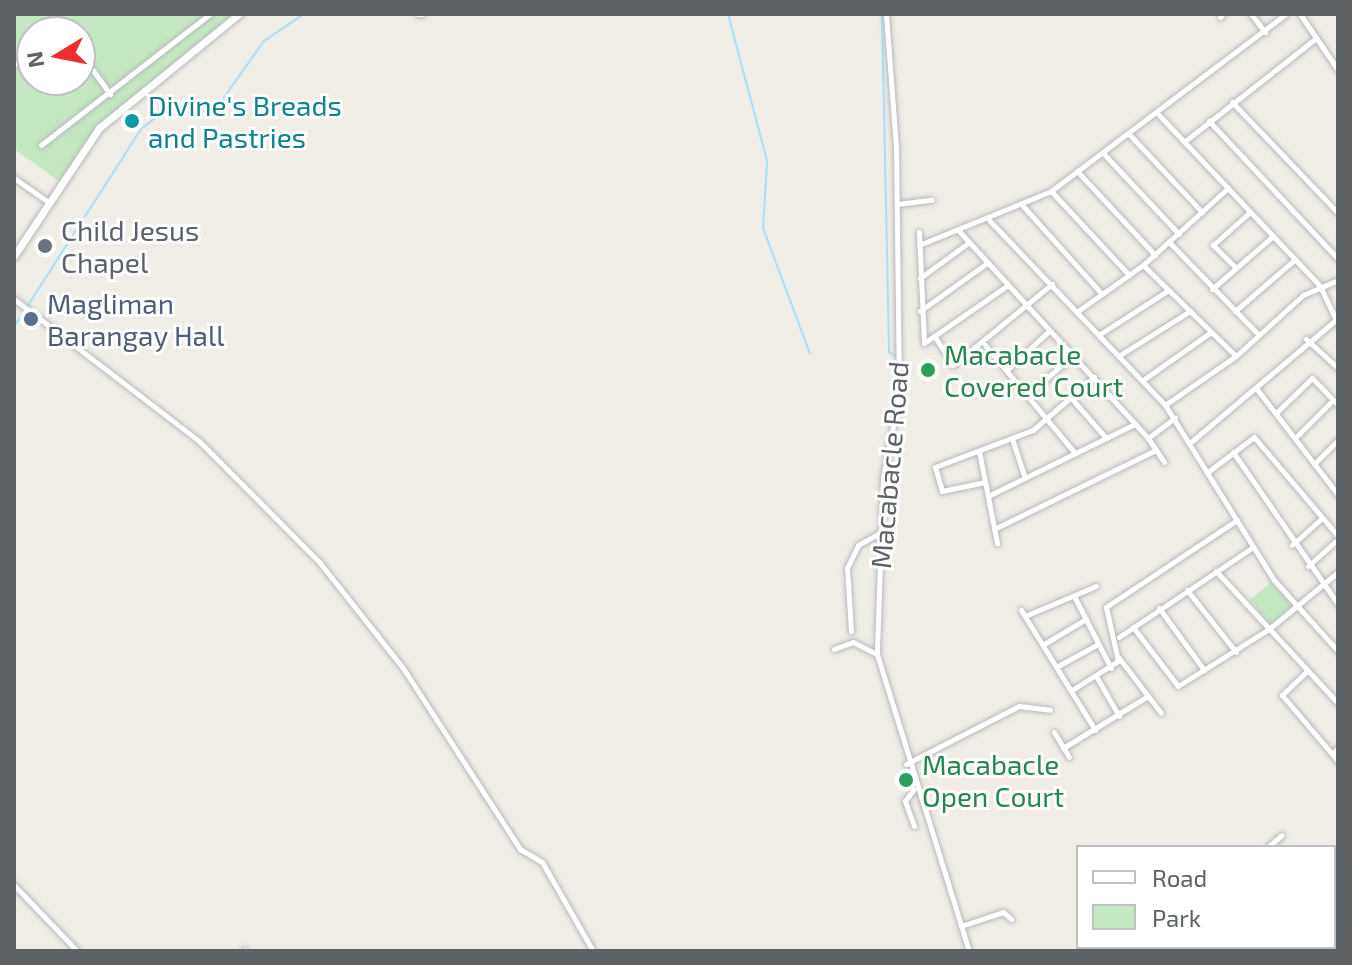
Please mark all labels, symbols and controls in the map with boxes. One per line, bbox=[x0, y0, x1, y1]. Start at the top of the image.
north arrow bbox=[16, 16, 96, 96]
text: N bbox=[20, 50, 49, 70]
place label: Divine's Breads and Pastries bbox=[148, 88, 342, 154]
marker: Divine's Breads and Pastries bbox=[123, 112, 141, 130]
place label: Child Jesus Chapel bbox=[61, 213, 200, 279]
marker: Child Jesus Chapel bbox=[36, 237, 54, 255]
place label: Magliman Barangay Hall bbox=[47, 286, 225, 352]
marker: Magliman Barangay Hall bbox=[22, 310, 40, 328]
place label: Macabacle Covered Court bbox=[944, 337, 1123, 403]
street label: Macabacle Road bbox=[863, 360, 915, 570]
marker: Macabacle Covered Court bbox=[919, 361, 937, 379]
place label: Macabacle Open Court bbox=[922, 747, 1064, 813]
marker: Macabacle Open Court bbox=[897, 771, 915, 789]
legend bbox=[1076, 845, 1336, 949]
text: Road bbox=[1152, 863, 1207, 892]
text: Park bbox=[1152, 903, 1201, 932]

